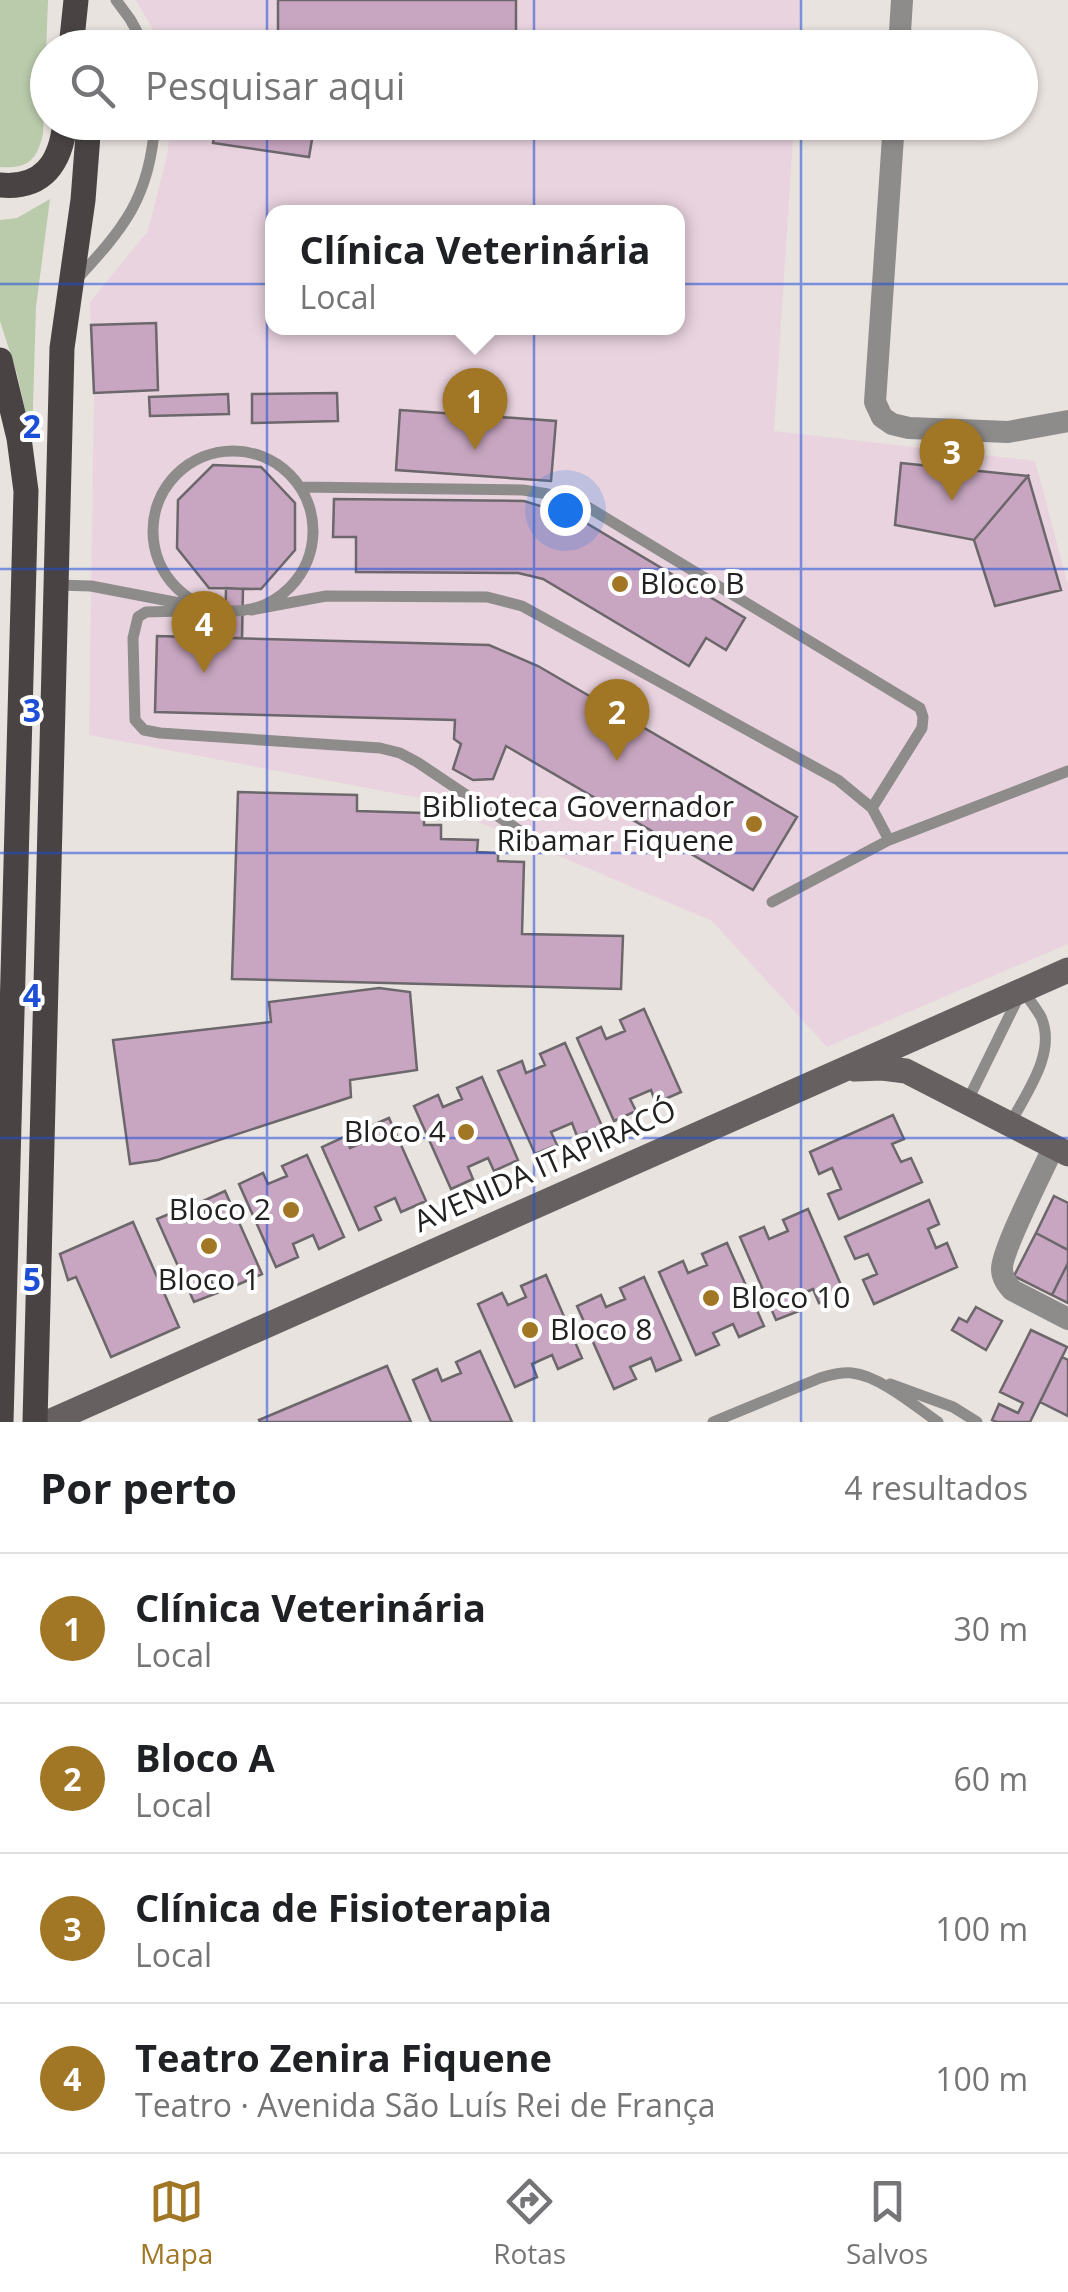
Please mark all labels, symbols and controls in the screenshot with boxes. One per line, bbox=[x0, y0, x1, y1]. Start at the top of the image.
search box bbox=[30, 30, 1038, 140]
icon: search bbox=[65, 58, 120, 113]
text: Pesquisar aqui bbox=[145, 59, 405, 111]
popup bbox=[265, 205, 685, 335]
text: Clínica Veterinária bbox=[299, 223, 651, 275]
text: Local bbox=[299, 275, 377, 318]
pin: 1 bbox=[442, 368, 508, 450]
text: 2 bbox=[23, 404, 41, 447]
pin: 3 bbox=[920, 418, 984, 501]
your location bbox=[540, 485, 591, 536]
place label: Bloco B bbox=[640, 562, 745, 603]
marker: Bloco B bbox=[609, 573, 631, 595]
pin: 4 bbox=[172, 590, 236, 673]
pin: 2 bbox=[584, 678, 650, 761]
text: 3 bbox=[23, 688, 41, 731]
place label: Biblioteca Governador Ribamar Fiquene bbox=[421, 785, 734, 860]
marker: Biblioteca Governador Ribamar Fiquene bbox=[743, 813, 765, 835]
text: 4 bbox=[23, 973, 41, 1016]
street label: AVENIDA ITAPIRACÓ bbox=[407, 1088, 682, 1241]
place label: Bloco 4 bbox=[344, 1110, 446, 1151]
marker: Bloco 4 bbox=[455, 1121, 477, 1143]
place label: Bloco 2 bbox=[169, 1188, 271, 1229]
marker: Bloco 2 bbox=[280, 1199, 302, 1221]
marker: Bloco 1 bbox=[198, 1235, 220, 1257]
text: 5 bbox=[23, 1257, 41, 1300]
place label: Bloco 1 bbox=[158, 1258, 260, 1299]
place label: Bloco 10 bbox=[731, 1276, 851, 1317]
marker: Bloco 10 bbox=[700, 1287, 722, 1309]
place label: Bloco 8 bbox=[550, 1308, 652, 1349]
marker: Bloco 8 bbox=[519, 1319, 541, 1341]
text: Por perto bbox=[40, 1459, 237, 1516]
text: 4 resultados bbox=[844, 1466, 1028, 1509]
text: Clínica Veterinária bbox=[135, 1581, 486, 1633]
text: 1 bbox=[63, 1607, 82, 1650]
text: 30 m bbox=[953, 1607, 1028, 1650]
text: Local bbox=[135, 1633, 212, 1676]
text: Bloco A bbox=[135, 1731, 275, 1783]
text: 2 bbox=[63, 1757, 82, 1800]
text: 60 m bbox=[953, 1757, 1028, 1800]
text: Local bbox=[135, 1783, 212, 1826]
text: Clínica de Fisioterapia bbox=[135, 1881, 552, 1933]
text: 3 bbox=[63, 1907, 82, 1950]
text: 100 m bbox=[935, 1907, 1028, 1950]
text: Local bbox=[135, 1933, 212, 1976]
text: Teatro Zenira Fiquene bbox=[135, 2031, 552, 2083]
text: 4 bbox=[63, 2057, 82, 2100]
text: 100 m bbox=[935, 2057, 1028, 2100]
text: Teatro · Avenida São Luís Rei de França bbox=[135, 2083, 716, 2126]
tab: Mapa bbox=[140, 2174, 213, 2272]
tab: Rotas bbox=[493, 2174, 566, 2272]
tab: Salvos bbox=[846, 2174, 928, 2272]

